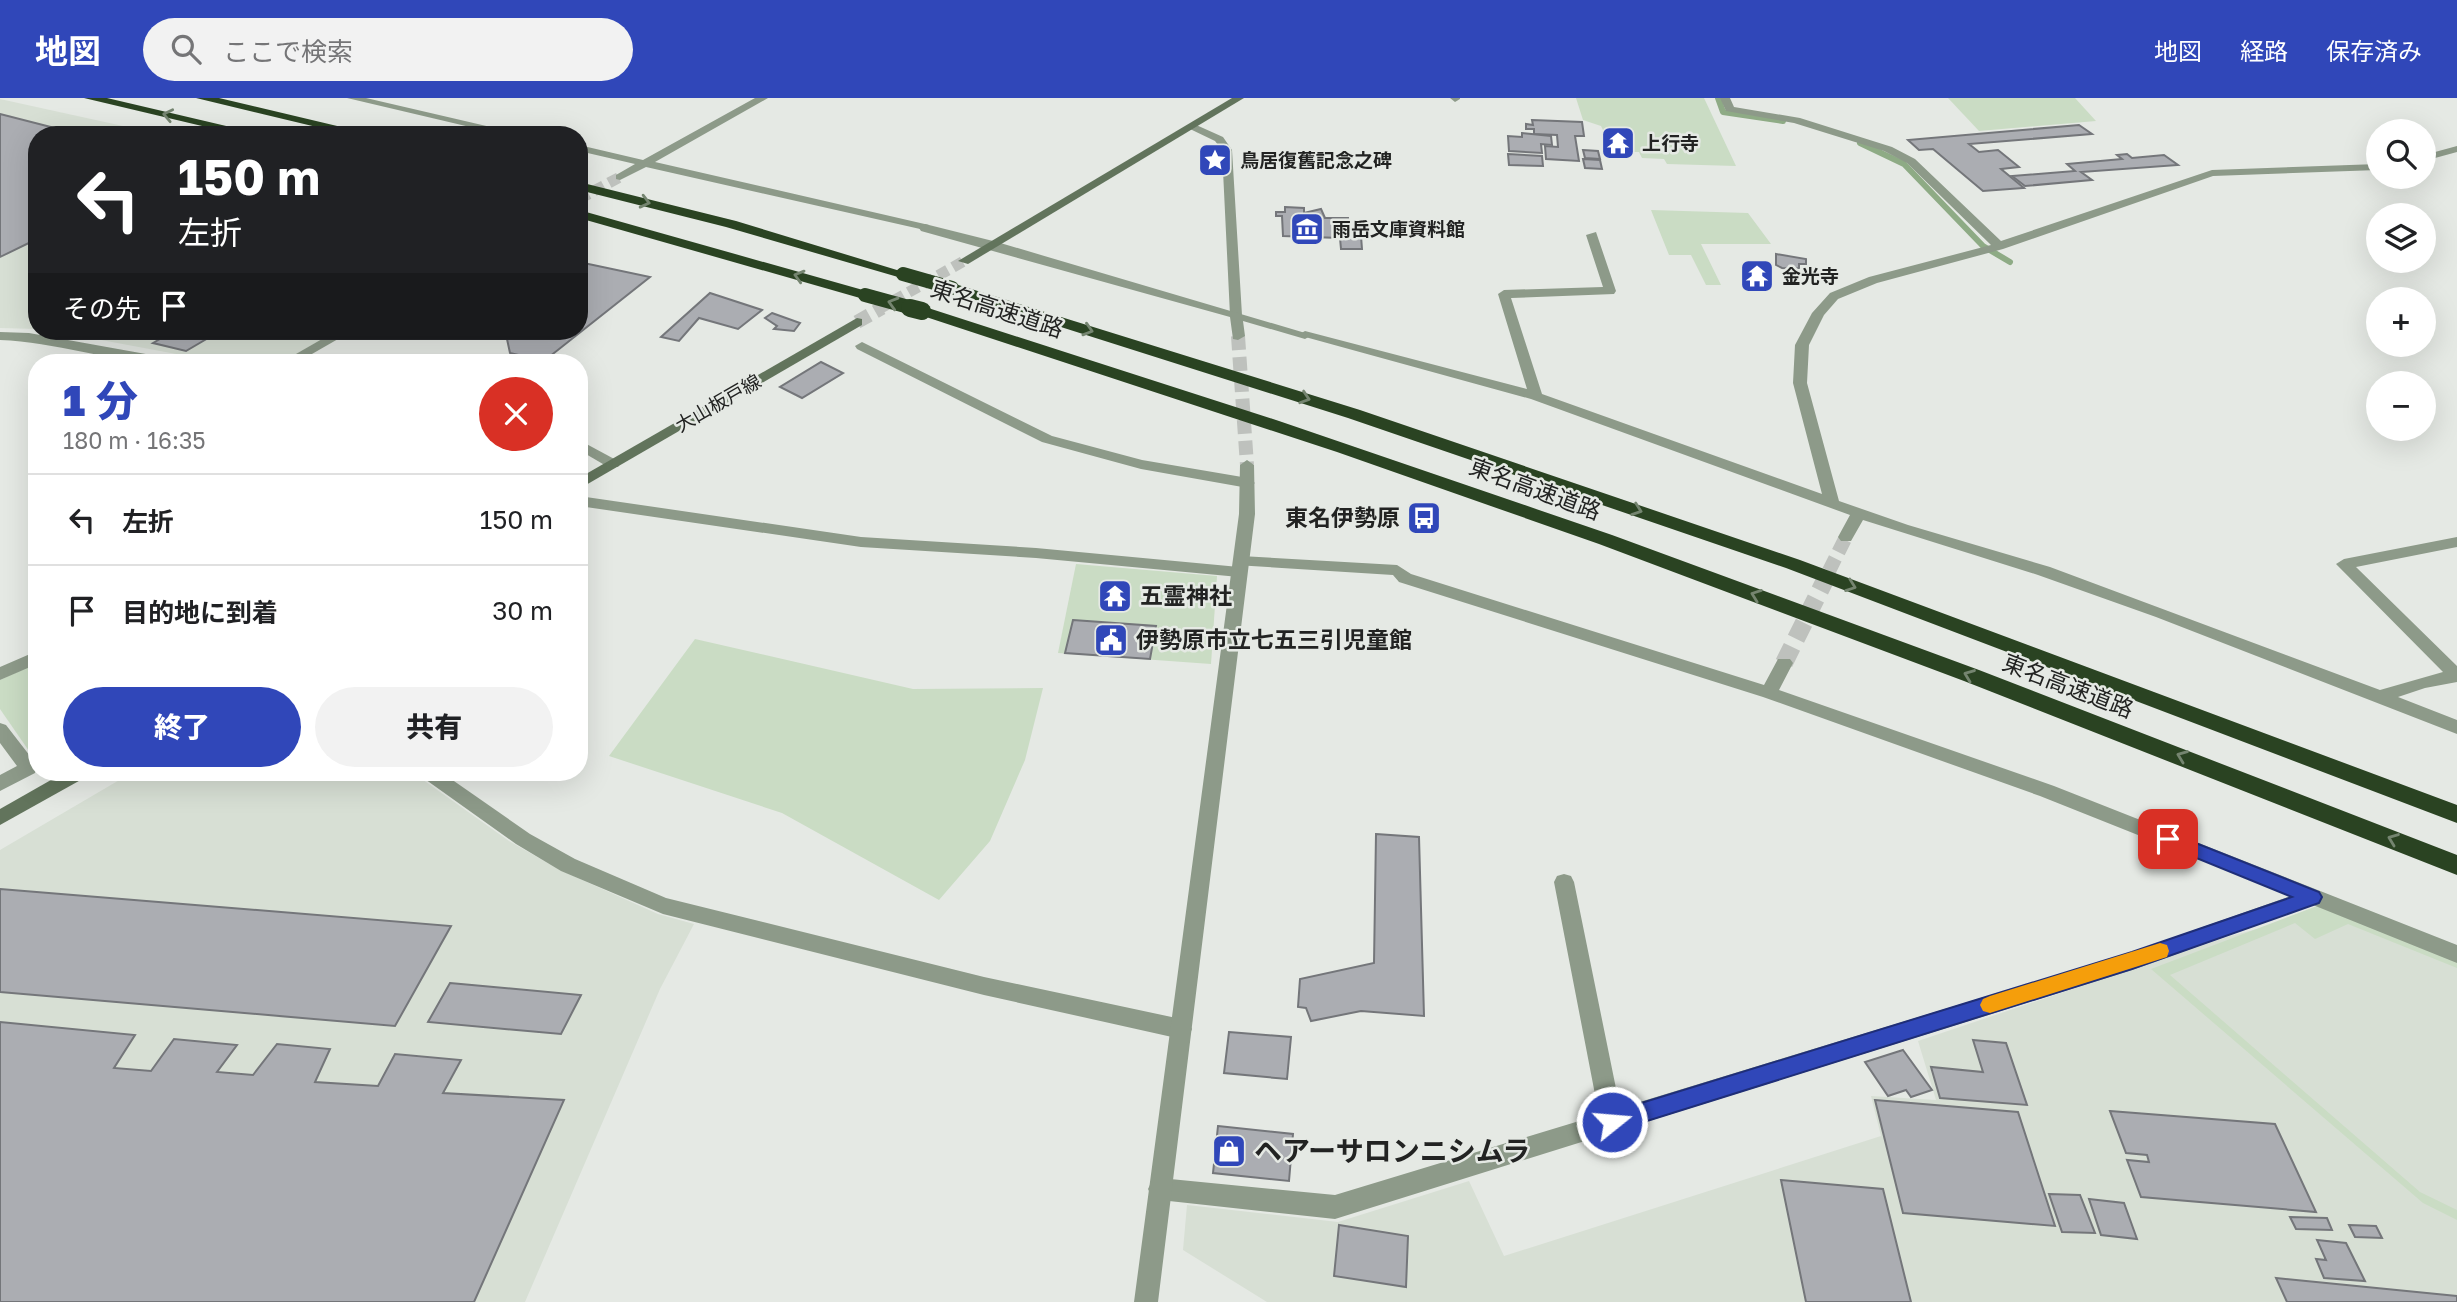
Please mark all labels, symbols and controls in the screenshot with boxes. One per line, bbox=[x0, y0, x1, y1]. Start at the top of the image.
search box bbox=[143, 18, 633, 81]
icon: search bbox=[167, 30, 205, 68]
text: 地図 bbox=[35, 31, 101, 70]
text: ここで検索 bbox=[223, 36, 353, 67]
text: 地図 bbox=[2154, 36, 2202, 65]
text: 経路 bbox=[2240, 36, 2288, 65]
text: 保存済み bbox=[2326, 36, 2422, 65]
one-way arrow bbox=[162, 109, 174, 123]
map controls bbox=[2366, 119, 2436, 441]
button: search bbox=[2366, 119, 2436, 189]
temple icon: 上行寺 bbox=[1599, 124, 1637, 162]
place label: 上行寺 bbox=[1642, 131, 1699, 154]
place icon: 鳥居復舊記念之碑 bbox=[1196, 141, 1234, 179]
text: 150 m bbox=[178, 147, 320, 206]
place label: 鳥居復舊記念之碑 bbox=[1240, 148, 1392, 171]
icon: left bbox=[63, 154, 154, 245]
one-way arrow bbox=[639, 194, 651, 208]
button: layers bbox=[2366, 203, 2436, 273]
museum icon: 雨岳文庫資料館 bbox=[1288, 210, 1326, 248]
text: 左折 bbox=[178, 213, 242, 251]
place label: 雨岳文庫資料館 bbox=[1332, 217, 1465, 240]
temple icon: 金光寺 bbox=[1738, 257, 1776, 295]
place label: 金光寺 bbox=[1782, 264, 1839, 287]
one-way arrow bbox=[793, 269, 805, 284]
street label: 東名高速道路 bbox=[927, 273, 1067, 343]
icon: arrive bbox=[155, 287, 193, 325]
button: + bbox=[2366, 287, 2436, 357]
text: その先 bbox=[63, 293, 141, 324]
one-way arrow bbox=[888, 297, 900, 311]
one-way arrow bbox=[1082, 321, 1094, 336]
street label: 大山板戸線 bbox=[671, 369, 765, 436]
button: − bbox=[2366, 371, 2436, 441]
text: 1 分 bbox=[63, 375, 138, 425]
button: close bbox=[479, 377, 553, 451]
one-way arrow bbox=[1298, 390, 1310, 405]
text: 180 m · 16:35 bbox=[63, 426, 206, 454]
street label: 東名高速道路 bbox=[1466, 451, 1605, 525]
bus stop icon: 東名伊勢原 bbox=[1405, 499, 1443, 537]
icon: left bbox=[63, 501, 101, 539]
one-way arrow bbox=[1630, 502, 1642, 516]
place label: 東名伊勢原 bbox=[1285, 503, 1400, 531]
text: 150 m bbox=[480, 504, 553, 535]
text: 左折 bbox=[122, 506, 174, 537]
temple icon: 五霊神社 bbox=[1096, 577, 1134, 615]
one-way arrow bbox=[1845, 578, 1857, 592]
place label: 五霊神社 bbox=[1140, 581, 1232, 609]
one-way arrow bbox=[1751, 589, 1763, 603]
icon: arrive bbox=[63, 592, 101, 630]
text: 30 m bbox=[492, 595, 553, 626]
text: 目的地に到着 bbox=[122, 597, 278, 628]
public building icon: 伊勢原市立七五三引児童館 bbox=[1092, 621, 1130, 659]
place label: 伊勢原市立七五三引児童館 bbox=[1136, 625, 1412, 653]
street label: 東名高速道路 bbox=[1999, 647, 2138, 723]
one-way arrow bbox=[1964, 669, 1976, 683]
button: 終了 bbox=[63, 687, 301, 767]
button: 共有 bbox=[315, 687, 553, 767]
one-way arrow bbox=[2176, 751, 2188, 765]
pin bbox=[2138, 809, 2198, 869]
icon: arrive bbox=[2149, 820, 2187, 858]
one-way arrow bbox=[2388, 834, 2400, 848]
position arrow bbox=[1575, 1085, 1649, 1159]
shop icon: ヘアーサロンニシムラ bbox=[1210, 1132, 1248, 1170]
place label: ヘアーサロンニシムラ bbox=[1254, 1134, 1530, 1167]

